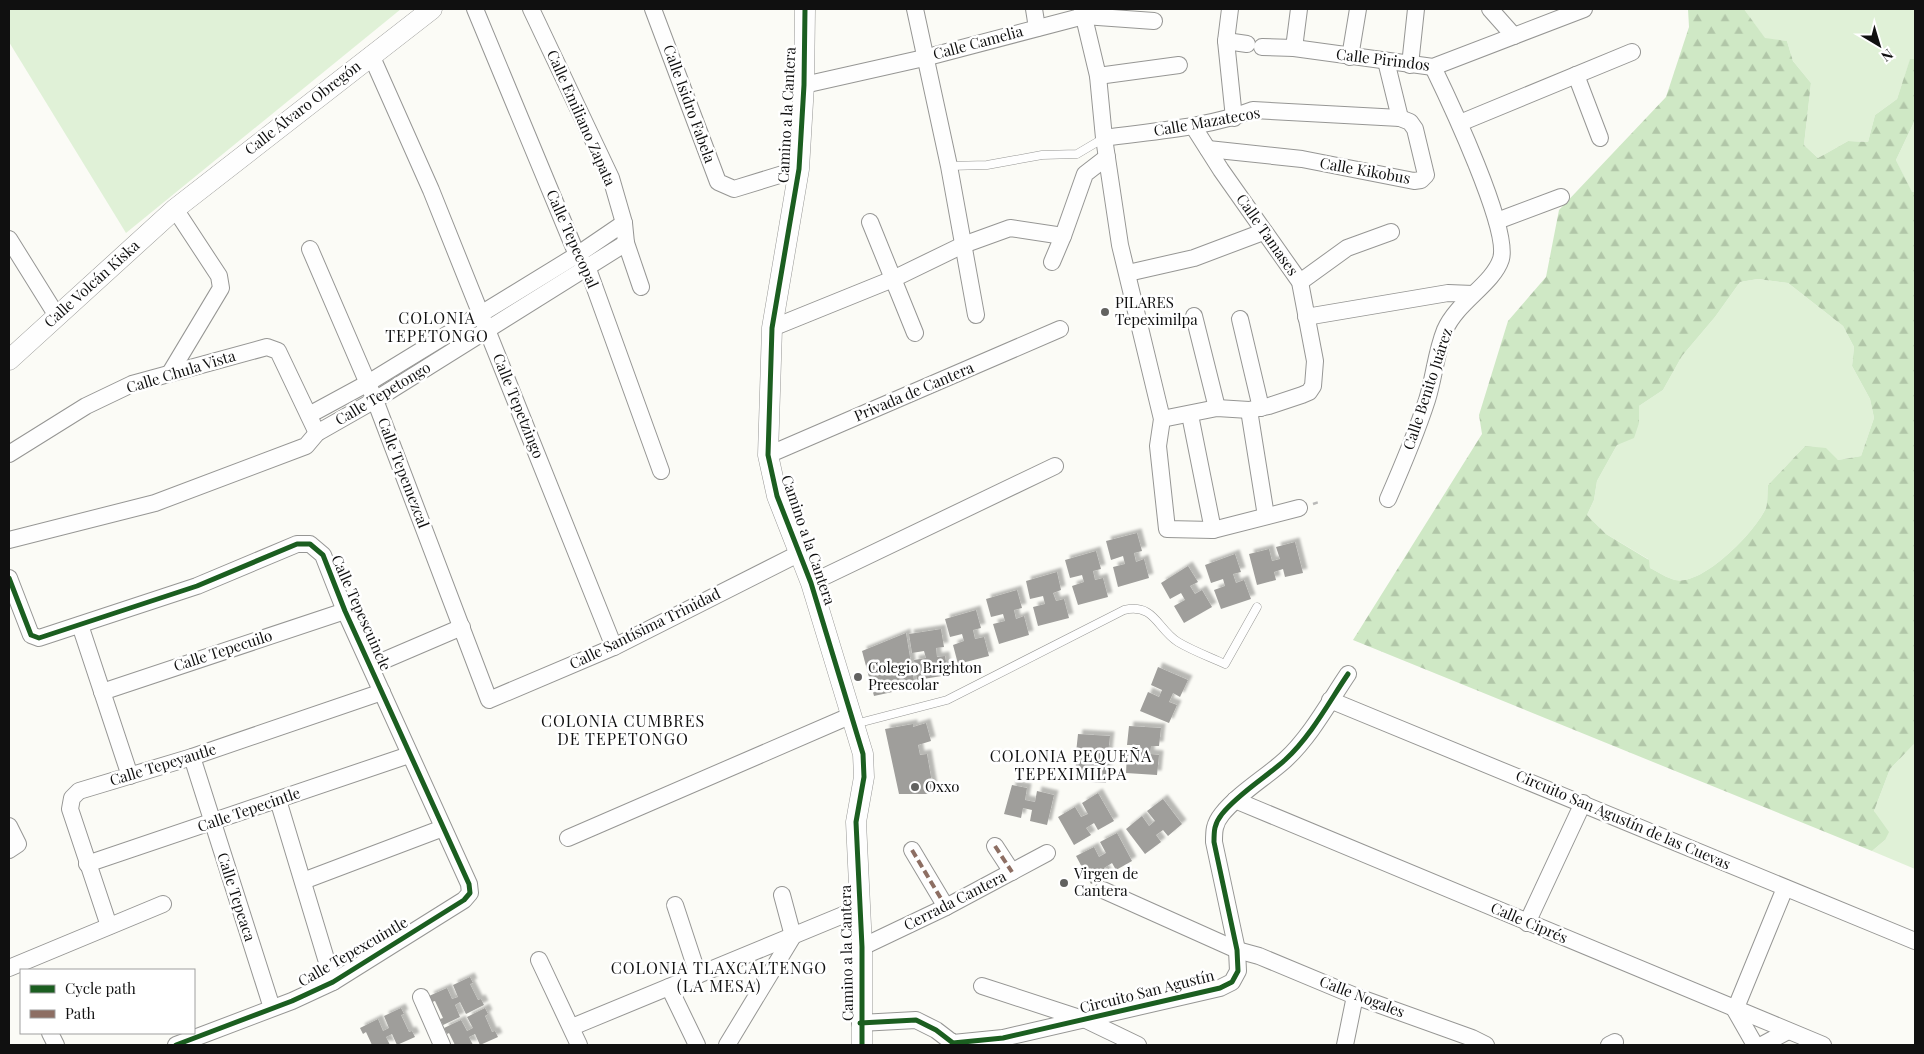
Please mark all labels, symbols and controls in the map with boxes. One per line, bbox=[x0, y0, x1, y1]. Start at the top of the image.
street label: Calle Camelia bbox=[931, 20, 1025, 64]
north arrow bbox=[1854, 20, 1904, 70]
street label: Calle Isidro Fabela bbox=[659, 42, 721, 166]
street label: Calle Pirindos bbox=[1335, 43, 1431, 75]
text: N bbox=[1877, 45, 1897, 66]
street label: Calle Emiliano Zapata bbox=[543, 46, 621, 189]
street label: Camino a la Cantera bbox=[772, 46, 800, 183]
street label: Calle Álvaro Obregón bbox=[240, 56, 365, 159]
street label: Calle Mazatecos bbox=[1152, 102, 1262, 140]
street label: Calle Kikobus bbox=[1318, 152, 1412, 188]
street label: Calle Tepecopal bbox=[542, 186, 604, 291]
street label: Calle Tamases bbox=[1232, 190, 1303, 279]
street label: Calle Volcán Kiska bbox=[39, 235, 144, 331]
place label: PILARES Tepeximilpa bbox=[1115, 292, 1198, 329]
marker: PILARES Tepeximilpa bbox=[1099, 306, 1111, 318]
district label: COLONIA TEPETONGO bbox=[385, 307, 489, 346]
street label: Calle Benito Juárez bbox=[1398, 325, 1456, 452]
street label: Calle Chula Vista bbox=[124, 345, 238, 397]
street label: Calle Tepetzingo bbox=[489, 350, 549, 461]
street label: Calle Tepetongo bbox=[331, 357, 434, 430]
street label: Privada de Cantera bbox=[851, 357, 977, 425]
street label: Calle Tepemezcal bbox=[374, 415, 434, 531]
street label: Camino a la Cantera bbox=[777, 472, 841, 608]
street label: Calle Tepescuincle bbox=[327, 552, 396, 674]
street label: Calle Santísima Trinidad bbox=[566, 583, 724, 673]
street label: Calle Tepecuilo bbox=[171, 625, 275, 675]
place label: Colegio Brighton Preescolar bbox=[868, 657, 982, 694]
marker: Colegio Brighton Preescolar bbox=[852, 671, 864, 683]
district label: COLONIA CUMBRES DE TEPETONGO bbox=[541, 710, 705, 749]
street label: Calle Tepeyautle bbox=[107, 738, 218, 790]
district label: COLONIA PEQUEÑA TEPEXIMILPA bbox=[990, 745, 1152, 784]
street label: Circuito San Agustín de las Cuevas bbox=[1513, 765, 1734, 874]
place label: Oxxo bbox=[925, 776, 959, 796]
marker: Oxxo bbox=[909, 781, 921, 793]
street label: Calle Tepecintle bbox=[195, 782, 303, 836]
street label: Calle Tepeaca bbox=[213, 850, 261, 944]
place label: Virgen de Cantera bbox=[1073, 863, 1138, 900]
street label: Cerrada Cantera bbox=[900, 865, 1010, 935]
marker: Virgen de Cantera bbox=[1058, 877, 1070, 889]
street label: Camino a la Cantera bbox=[835, 884, 857, 1021]
street label: Calle Ciprés bbox=[1488, 897, 1571, 947]
street label: Calle Tepexcuintle bbox=[294, 912, 411, 991]
district label: COLONIA TLAXCALTENGO (LA MESA) bbox=[611, 957, 827, 996]
street label: Circuito San Agustín bbox=[1077, 965, 1216, 1017]
legend bbox=[20, 969, 195, 1034]
street label: Calle Nogales bbox=[1317, 971, 1408, 1021]
text: Cycle path bbox=[65, 978, 136, 998]
text: Path bbox=[65, 1003, 95, 1023]

